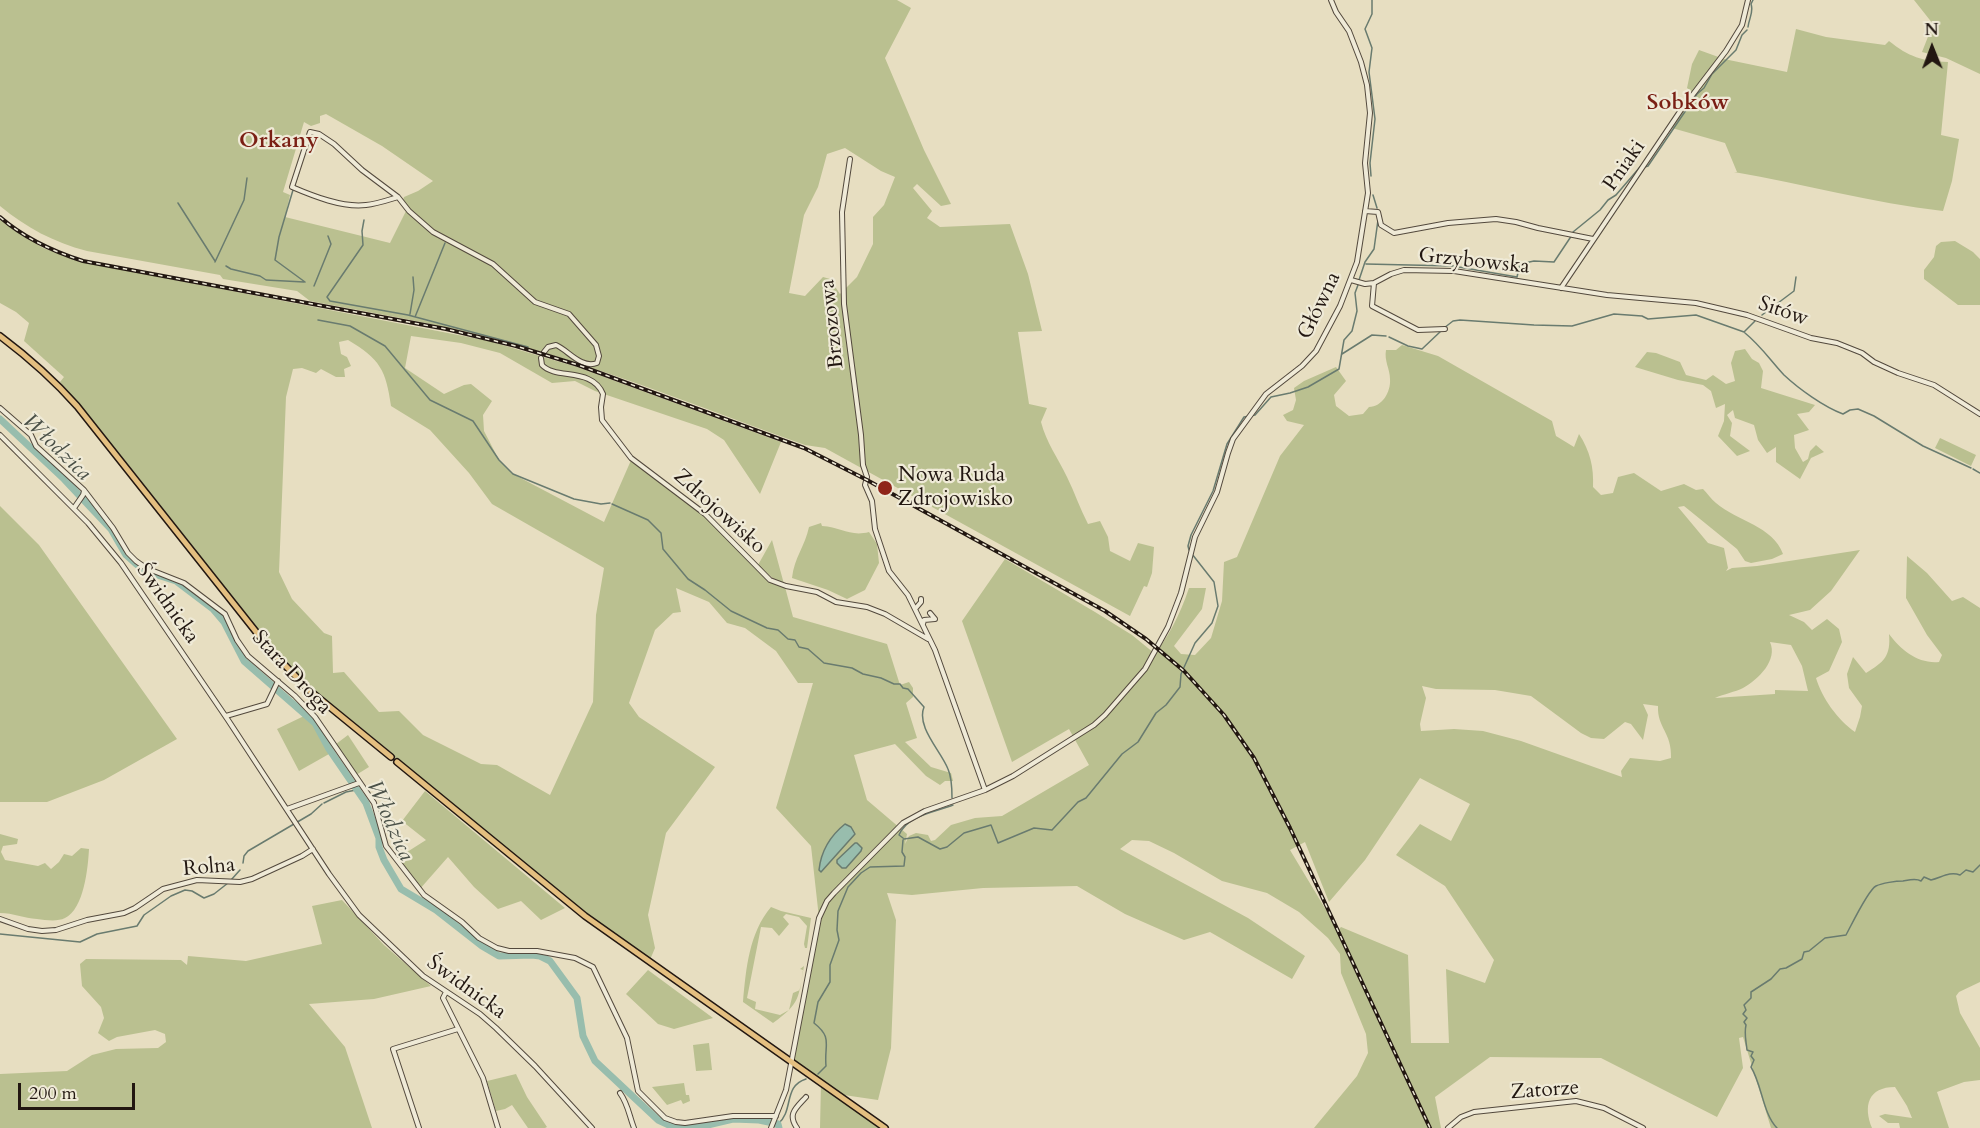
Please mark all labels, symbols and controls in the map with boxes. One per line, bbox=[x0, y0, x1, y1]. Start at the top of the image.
north arrow bbox=[1902, 18, 1962, 78]
text: N bbox=[1925, 19, 1939, 41]
district label: Sobków bbox=[1647, 91, 1729, 117]
district label: Orkany bbox=[239, 129, 319, 155]
street label: Pniaki bbox=[1598, 136, 1652, 196]
street label: Grzybowska bbox=[1417, 244, 1531, 280]
street label: Główna bbox=[1293, 268, 1347, 344]
street label: Brzozowa bbox=[816, 278, 850, 370]
street label: Sitów bbox=[1755, 292, 1811, 332]
water label: Włodzica bbox=[16, 409, 96, 487]
place label: Nowa Ruda Zdrojowisko bbox=[898, 463, 1013, 513]
street label: Zdrojowisko bbox=[668, 464, 770, 560]
marker: Nowa Ruda Zdrojowisko bbox=[876, 479, 894, 497]
street label: Świdnicka bbox=[130, 559, 204, 649]
street label: Stara Droga bbox=[246, 626, 336, 720]
water label: Włodzica bbox=[360, 777, 418, 865]
street label: Rolna bbox=[182, 853, 236, 883]
street label: Świdnicka bbox=[421, 951, 511, 1025]
scale bar bbox=[21, 1071, 138, 1109]
street label: Zatorze bbox=[1510, 1076, 1580, 1106]
text: 200 m bbox=[29, 1081, 77, 1106]

